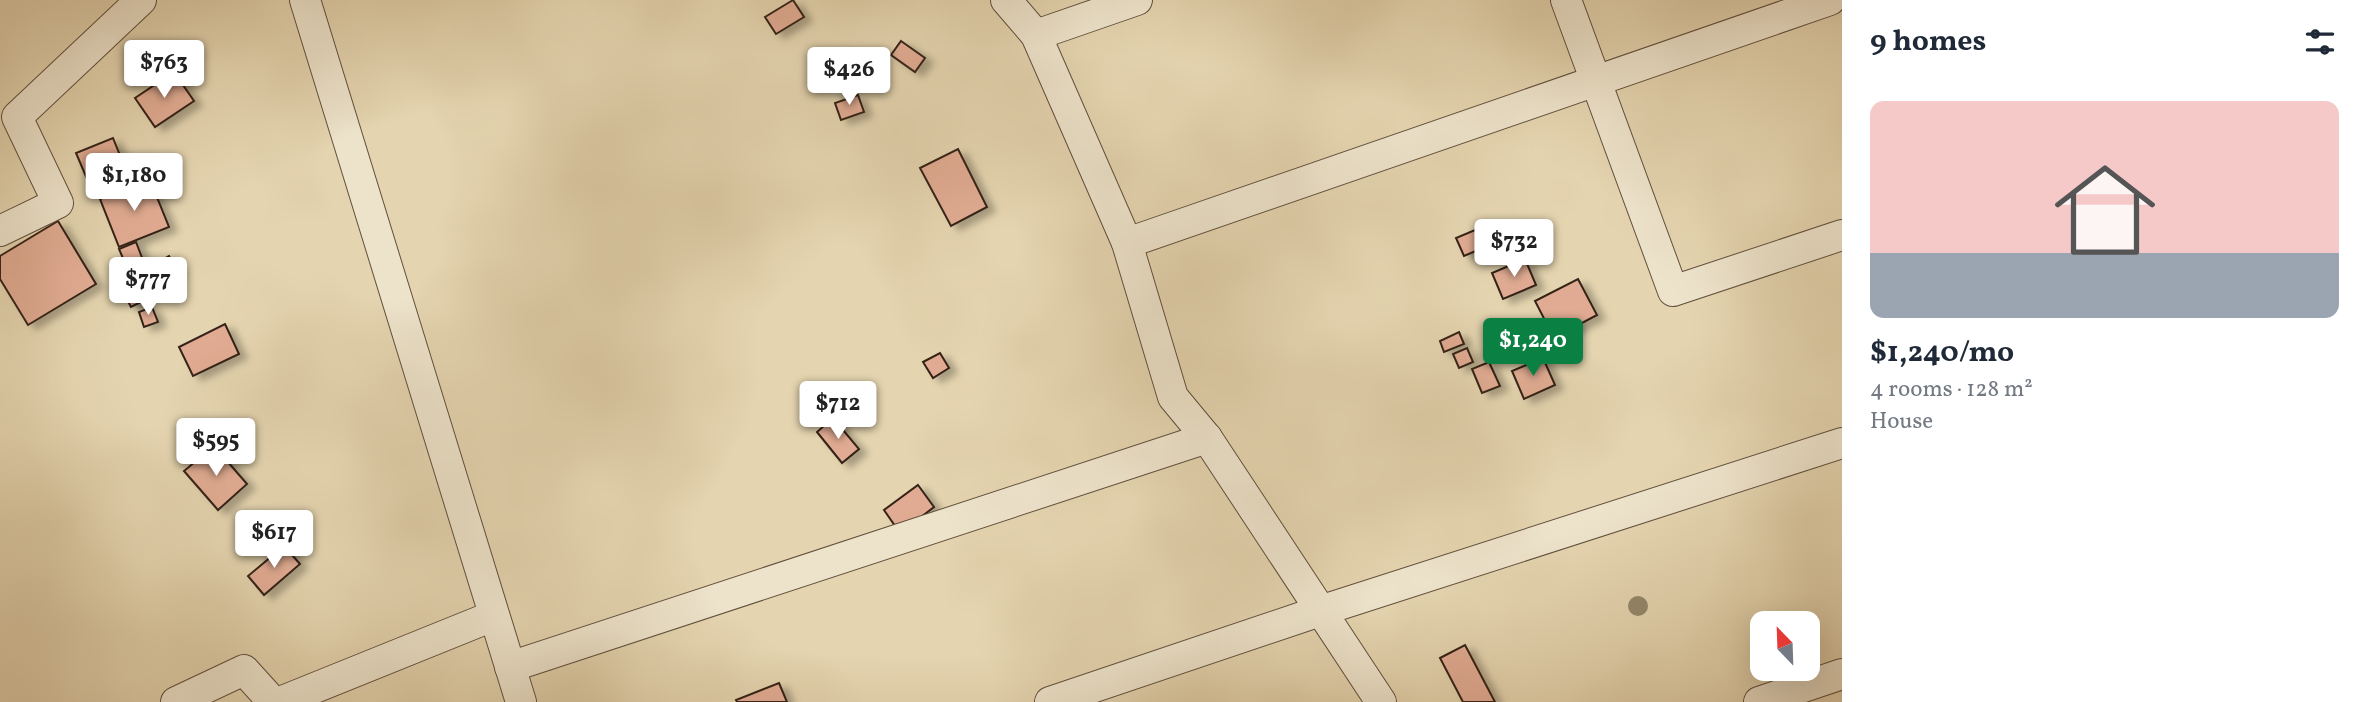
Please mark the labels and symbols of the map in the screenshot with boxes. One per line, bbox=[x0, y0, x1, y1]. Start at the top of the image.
pin: $763 bbox=[123, 41, 205, 100]
pin: $426 bbox=[808, 48, 890, 107]
pin: $1,180 bbox=[77, 154, 191, 213]
pin: $732 bbox=[1473, 219, 1555, 279]
pin: $777 bbox=[107, 258, 189, 317]
pin: $1,240 bbox=[1476, 318, 1590, 378]
pin: $712 bbox=[797, 382, 879, 441]
pin: $595 bbox=[175, 419, 257, 478]
pin: $617 bbox=[233, 510, 315, 570]
north arrow bbox=[1750, 611, 1820, 681]

